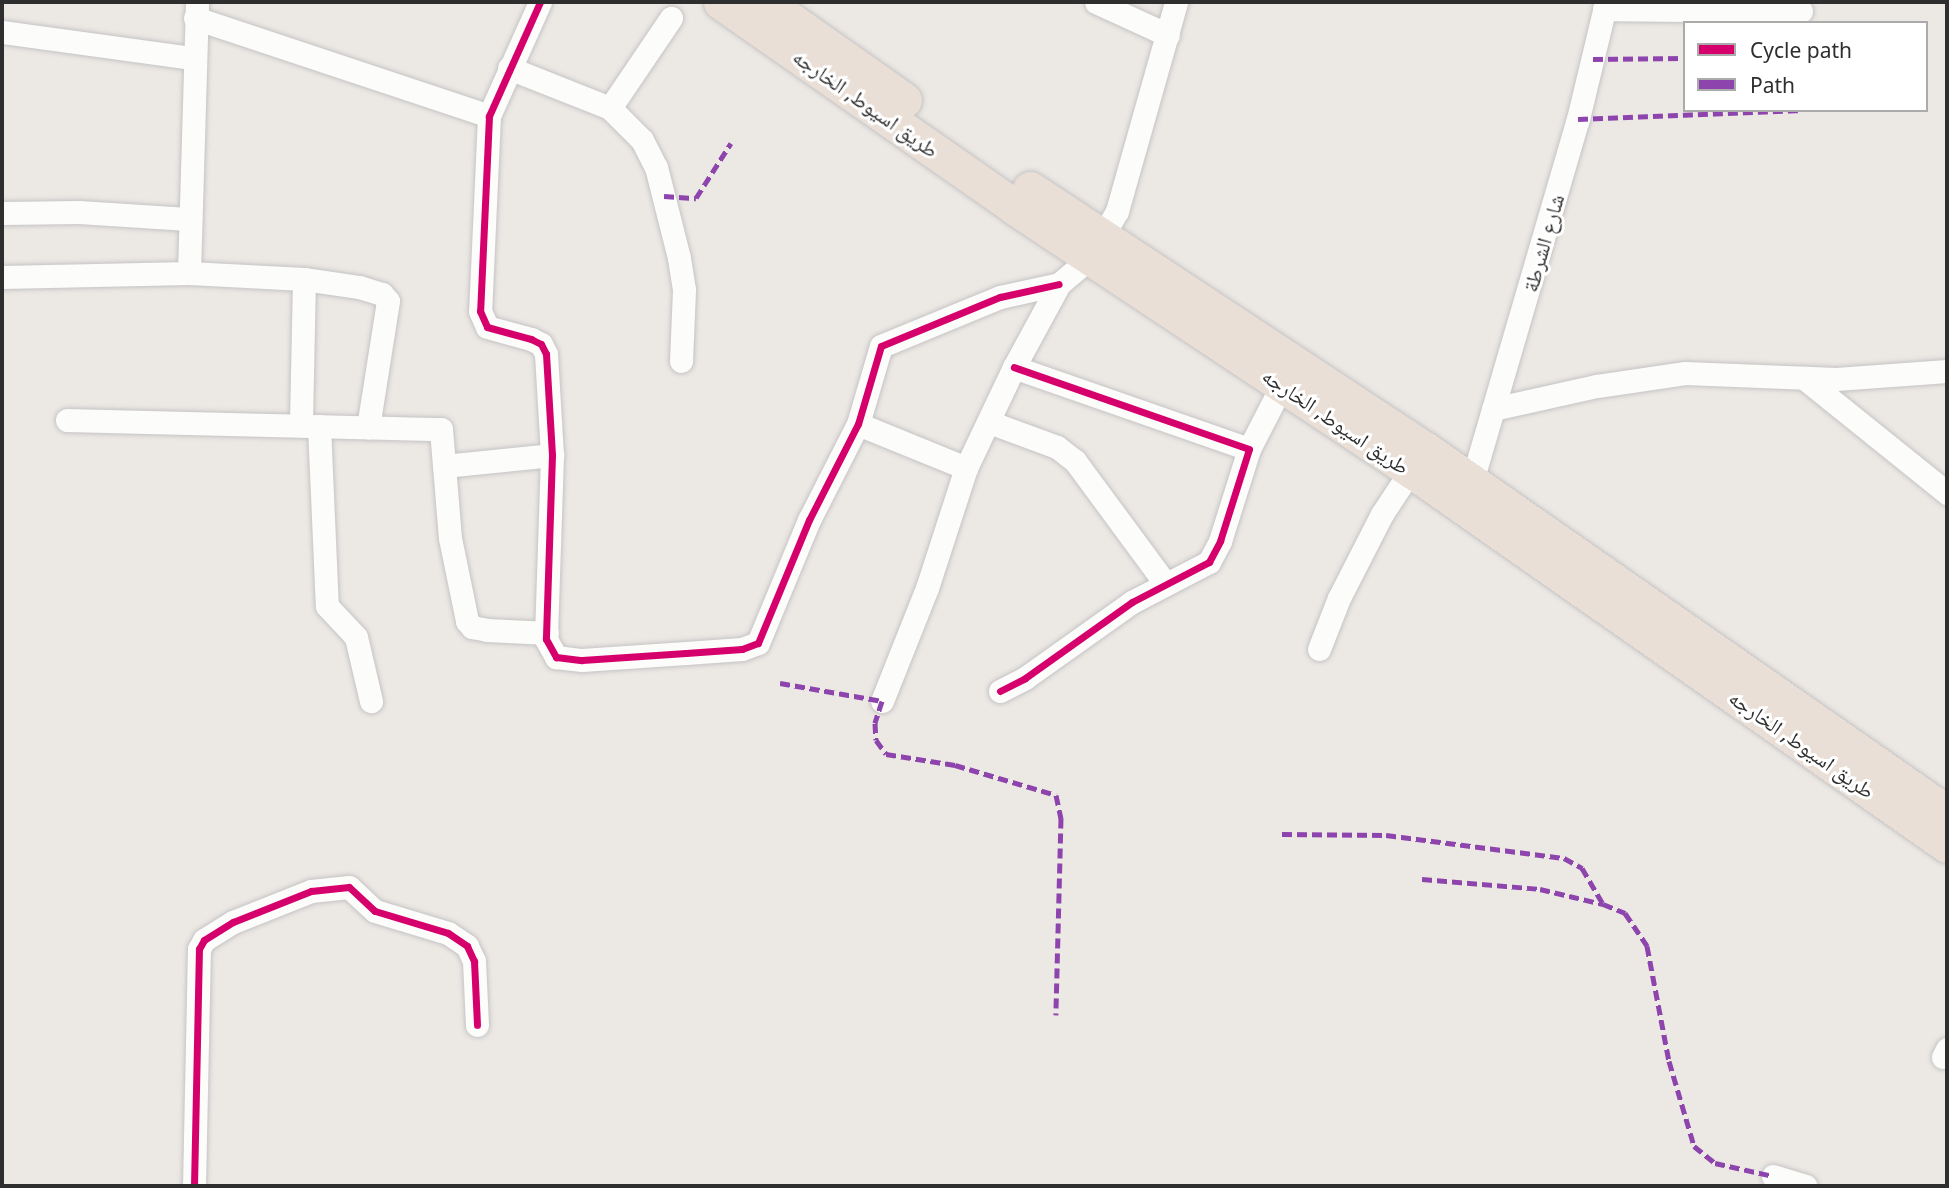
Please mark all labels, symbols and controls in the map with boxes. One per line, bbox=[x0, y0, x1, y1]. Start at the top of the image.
legend bbox=[1683, 21, 1928, 112]
text: Cycle path bbox=[1750, 36, 1852, 64]
street label: طريق اسيوط, الخارجه bbox=[788, 43, 944, 163]
text: Path bbox=[1750, 71, 1795, 99]
street label: شارع الشرطة bbox=[1517, 191, 1569, 295]
street label: طريق اسيوط, الخارجه bbox=[1258, 363, 1414, 479]
street label: طريق اسيوط, الخارجه bbox=[1724, 684, 1880, 804]

